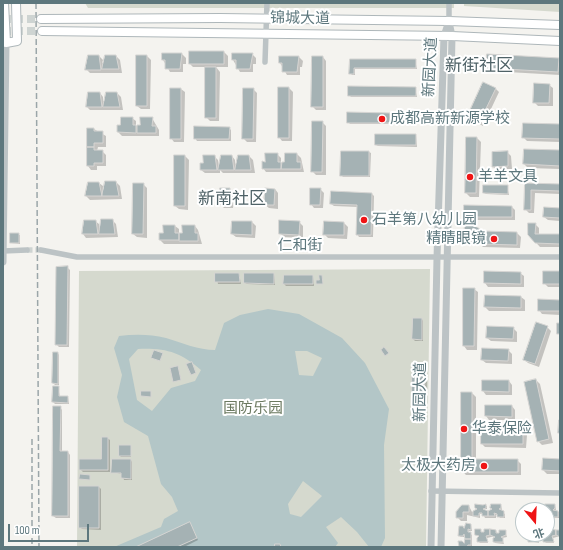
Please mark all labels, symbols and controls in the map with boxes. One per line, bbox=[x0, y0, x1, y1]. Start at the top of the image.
street label: 锦城大道 bbox=[270, 9, 330, 29]
street label: 新园大道 bbox=[420, 37, 442, 97]
district label: 新街社区 bbox=[445, 57, 513, 77]
place label: 成都高新新源学校 bbox=[390, 110, 510, 128]
marker: 成都高新新源学校 bbox=[377, 114, 387, 124]
place label: 羊羊文具 bbox=[478, 168, 538, 186]
marker: 羊羊文具 bbox=[465, 172, 475, 182]
district label: 新南社区 bbox=[198, 190, 266, 210]
place label: 石羊第八幼儿园 bbox=[372, 211, 477, 229]
marker: 石羊第八幼儿园 bbox=[359, 215, 369, 225]
place label: 精睛眼镜 bbox=[426, 230, 486, 248]
marker: 精睛眼镜 bbox=[489, 234, 499, 244]
street label: 仁和街 bbox=[278, 237, 322, 255]
street label: 新园大道 bbox=[411, 362, 431, 422]
park label: 国防乐园 bbox=[223, 400, 283, 418]
place label: 华泰保险 bbox=[472, 420, 532, 438]
marker: 华泰保险 bbox=[459, 424, 469, 434]
place label: 太极大药房 bbox=[401, 457, 476, 475]
marker: 太极大药房 bbox=[479, 461, 489, 471]
north arrow bbox=[515, 502, 555, 542]
scale bar bbox=[10, 516, 91, 542]
text: 100 m bbox=[15, 523, 40, 538]
text: 北 bbox=[531, 525, 546, 541]

